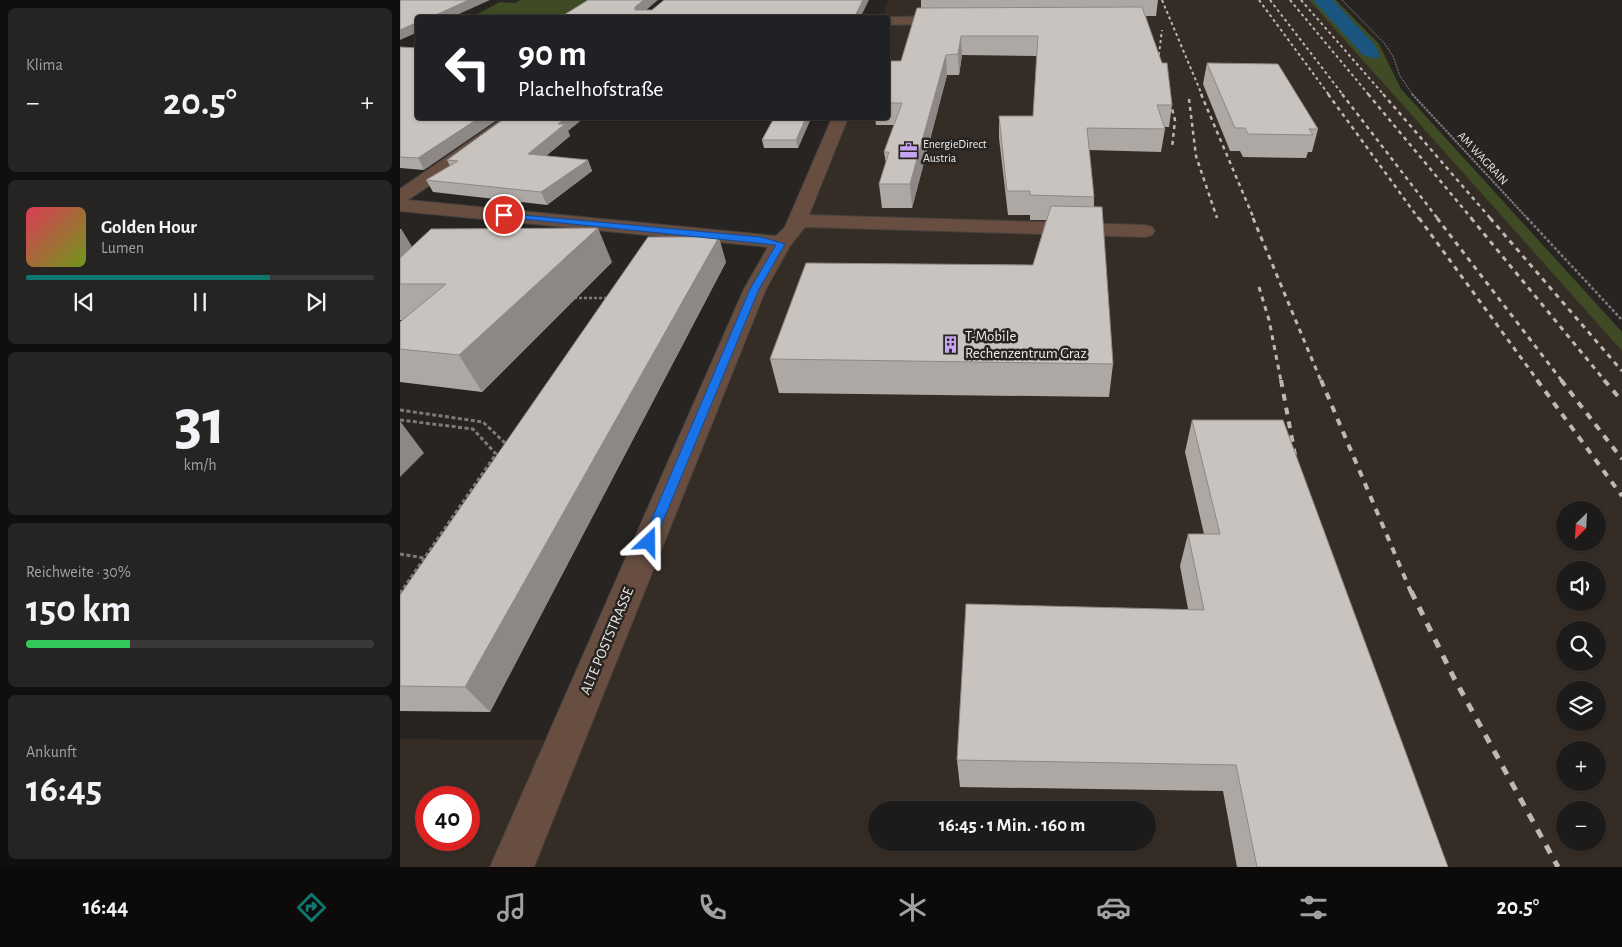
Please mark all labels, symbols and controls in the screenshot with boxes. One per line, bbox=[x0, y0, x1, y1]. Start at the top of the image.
icon: left bbox=[435, 35, 500, 100]
text: 90 m bbox=[518, 37, 587, 72]
text: Klima bbox=[26, 57, 63, 73]
text: Plachelhofstraße bbox=[518, 78, 664, 100]
text: 20.5° bbox=[163, 84, 237, 122]
text: − bbox=[26, 89, 39, 117]
text: + bbox=[361, 89, 374, 117]
street label: AM WAGRAIN bbox=[1455, 129, 1511, 187]
place label: EnergieDirect Austria bbox=[923, 138, 987, 164]
office icon: EnergieDirect Austria bbox=[899, 141, 919, 161]
pin bbox=[483, 194, 525, 236]
icon: arrive bbox=[490, 201, 518, 229]
text: Golden Hour bbox=[101, 218, 197, 237]
text: Lumen bbox=[101, 240, 144, 256]
icon: previous bbox=[70, 288, 98, 316]
icon: pause bbox=[186, 288, 214, 316]
icon: next bbox=[302, 288, 330, 316]
place label: T-Mobile Rechenzentrum Graz bbox=[965, 329, 1087, 361]
building icon: T-Mobile Rechenzentrum Graz bbox=[941, 335, 961, 355]
text: 31 bbox=[174, 391, 226, 456]
text: km/h bbox=[183, 457, 217, 473]
north arrow bbox=[1556, 501, 1606, 551]
map controls bbox=[1556, 501, 1606, 851]
position arrow bbox=[622, 515, 674, 567]
button: sound bbox=[1556, 561, 1606, 611]
text: Reichweite · 30% bbox=[26, 564, 131, 580]
street label: ALTE POSTSTRASSE bbox=[578, 585, 636, 697]
text: 150 km bbox=[26, 591, 131, 629]
button: search bbox=[1556, 621, 1606, 671]
button: layers bbox=[1556, 681, 1606, 731]
button: + bbox=[1556, 741, 1606, 791]
text: Ankunft bbox=[26, 744, 77, 760]
text: 16:45 bbox=[26, 771, 102, 809]
speed limit sign: 40 bbox=[415, 786, 480, 851]
button: − bbox=[1556, 801, 1606, 851]
text: 16:45 · 1 Min. · 160 m bbox=[939, 816, 1085, 835]
icon: directions bbox=[294, 890, 329, 925]
icon: music bbox=[494, 890, 529, 925]
icon: phone bbox=[695, 890, 730, 925]
icon: climate bbox=[895, 890, 930, 925]
icon: car bbox=[1096, 890, 1131, 925]
icon: filters bbox=[1296, 890, 1331, 925]
text: 16:44 bbox=[83, 896, 128, 918]
text: 20.5° bbox=[1496, 896, 1539, 918]

